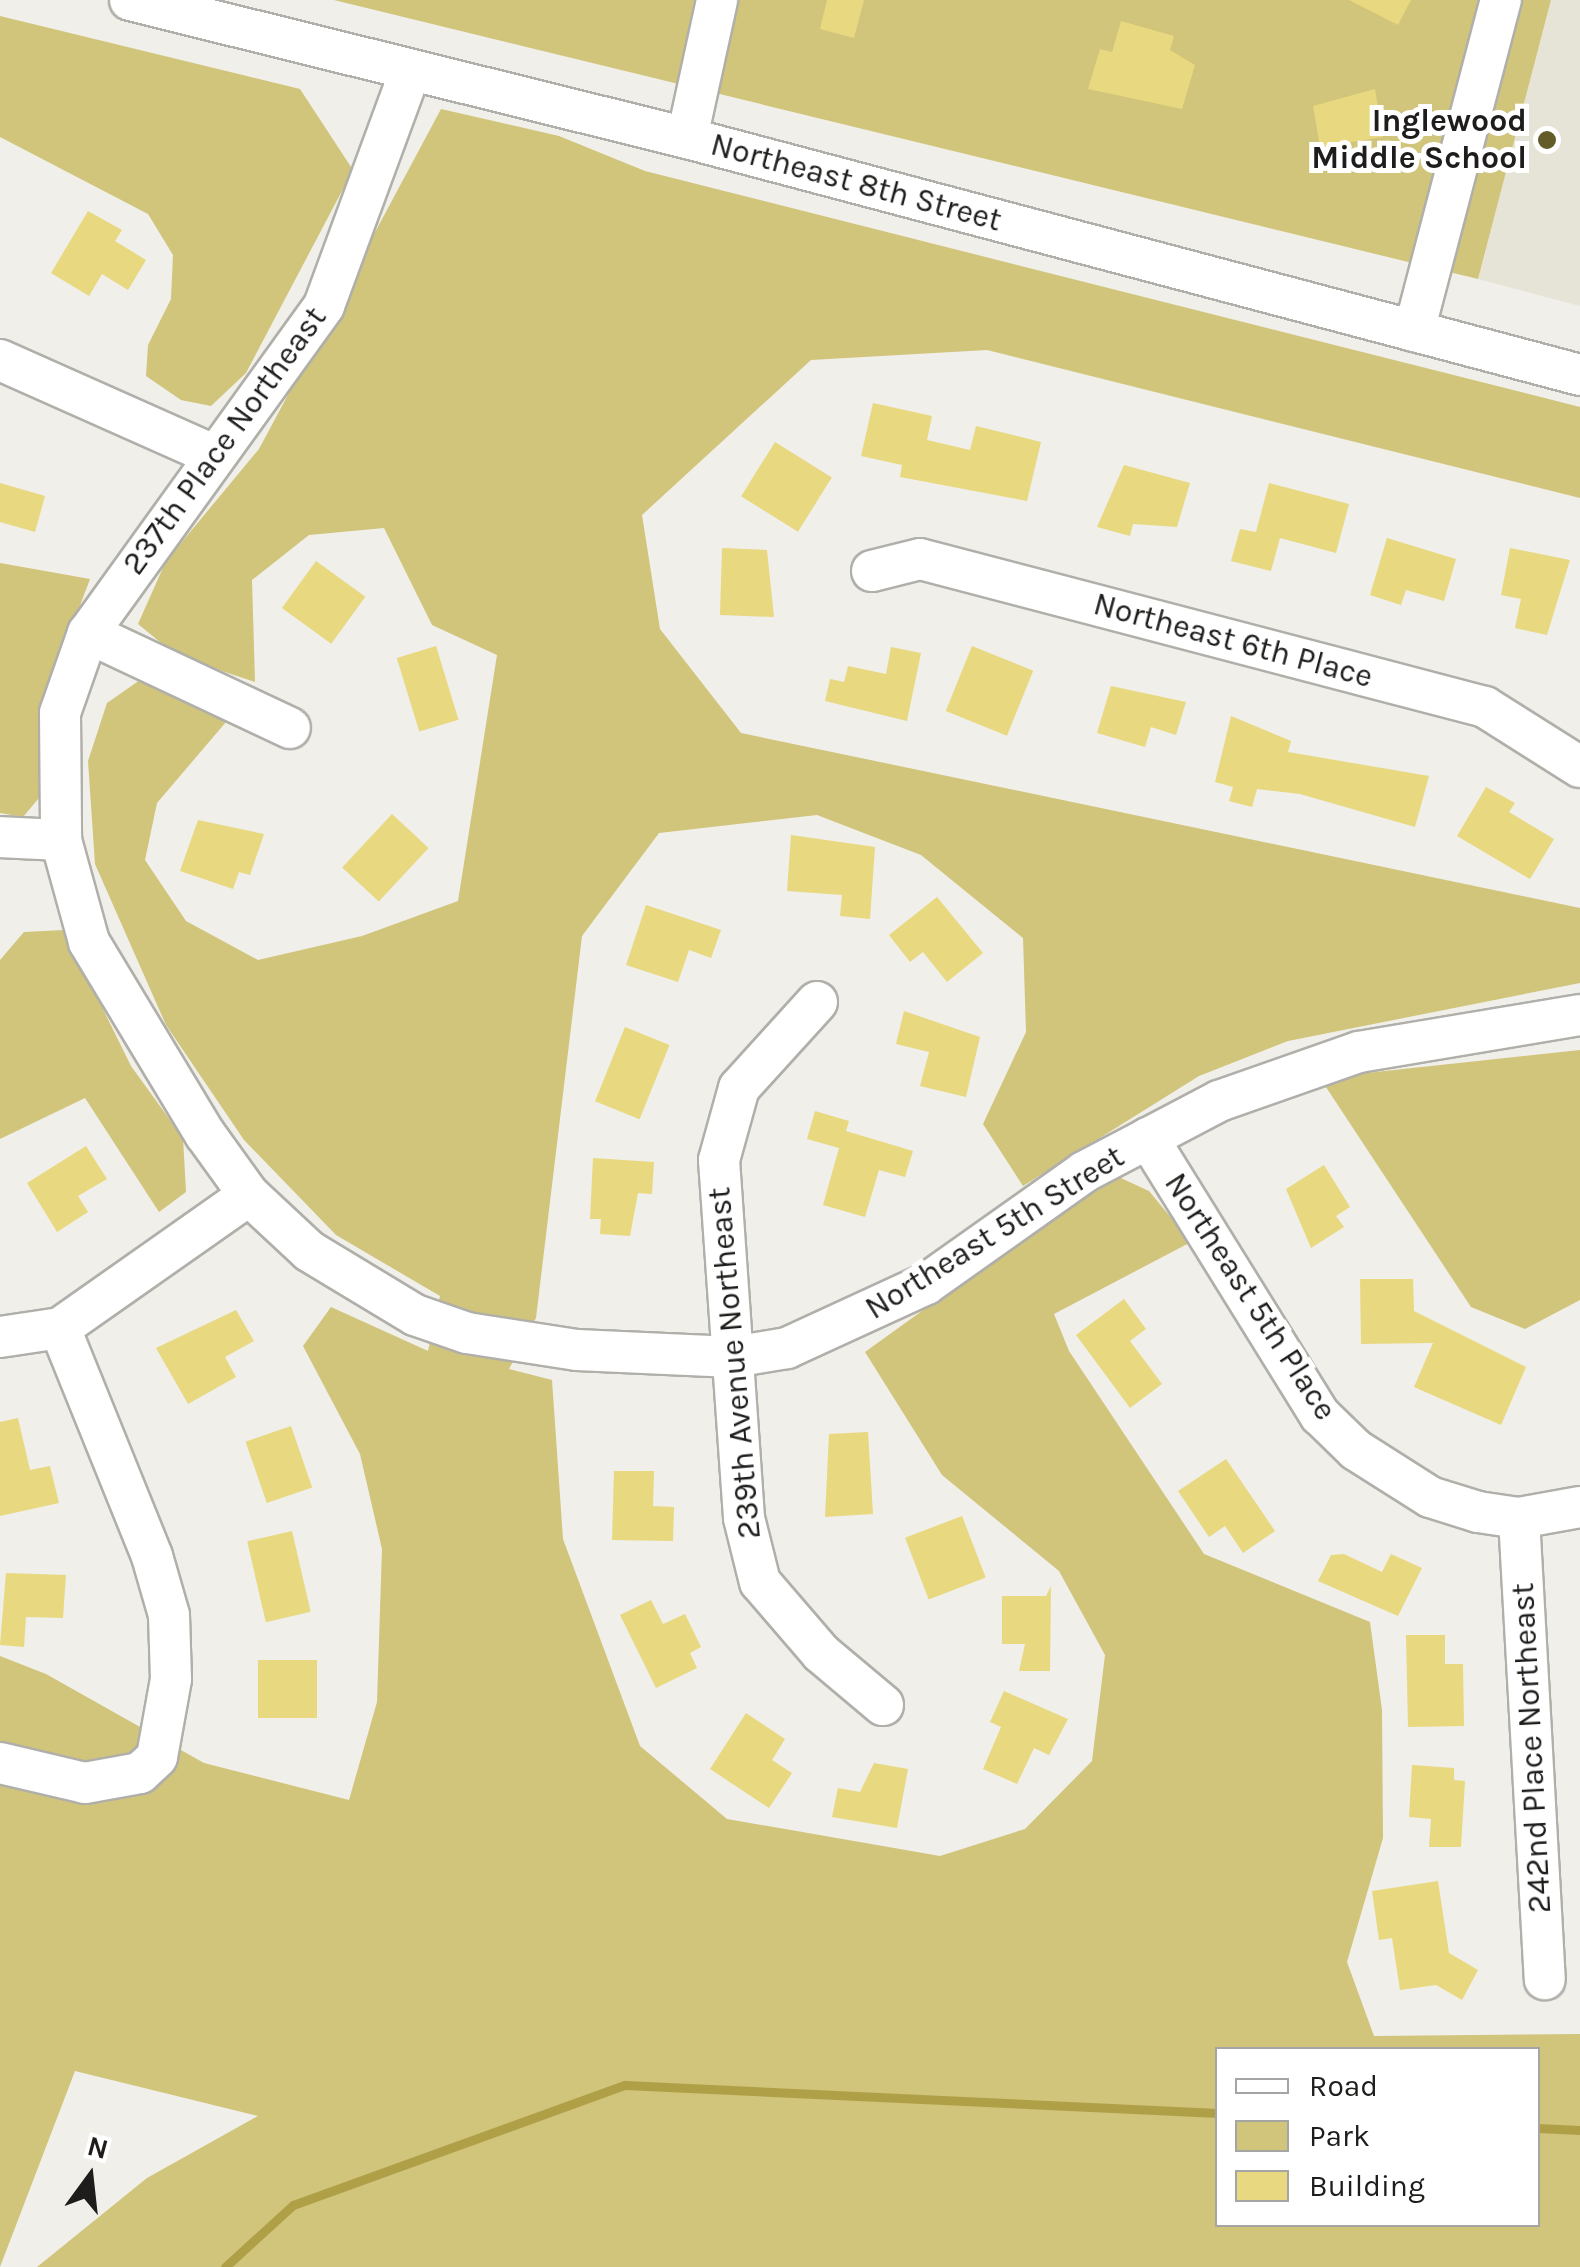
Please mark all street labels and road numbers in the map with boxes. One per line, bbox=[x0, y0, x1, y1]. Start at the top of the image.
street label: Northeast 8th Street bbox=[707, 126, 1005, 240]
street label: 237th Place Northeast bbox=[115, 300, 335, 582]
street label: Northeast 6th Place bbox=[1089, 585, 1377, 697]
street label: Northeast 5th Street bbox=[859, 1138, 1131, 1328]
street label: Northeast 5th Place bbox=[1156, 1166, 1344, 1428]
street label: 239th Avenue Northeast bbox=[700, 1185, 770, 1541]
street label: 242nd Place Northeast bbox=[1504, 1582, 1560, 1914]

